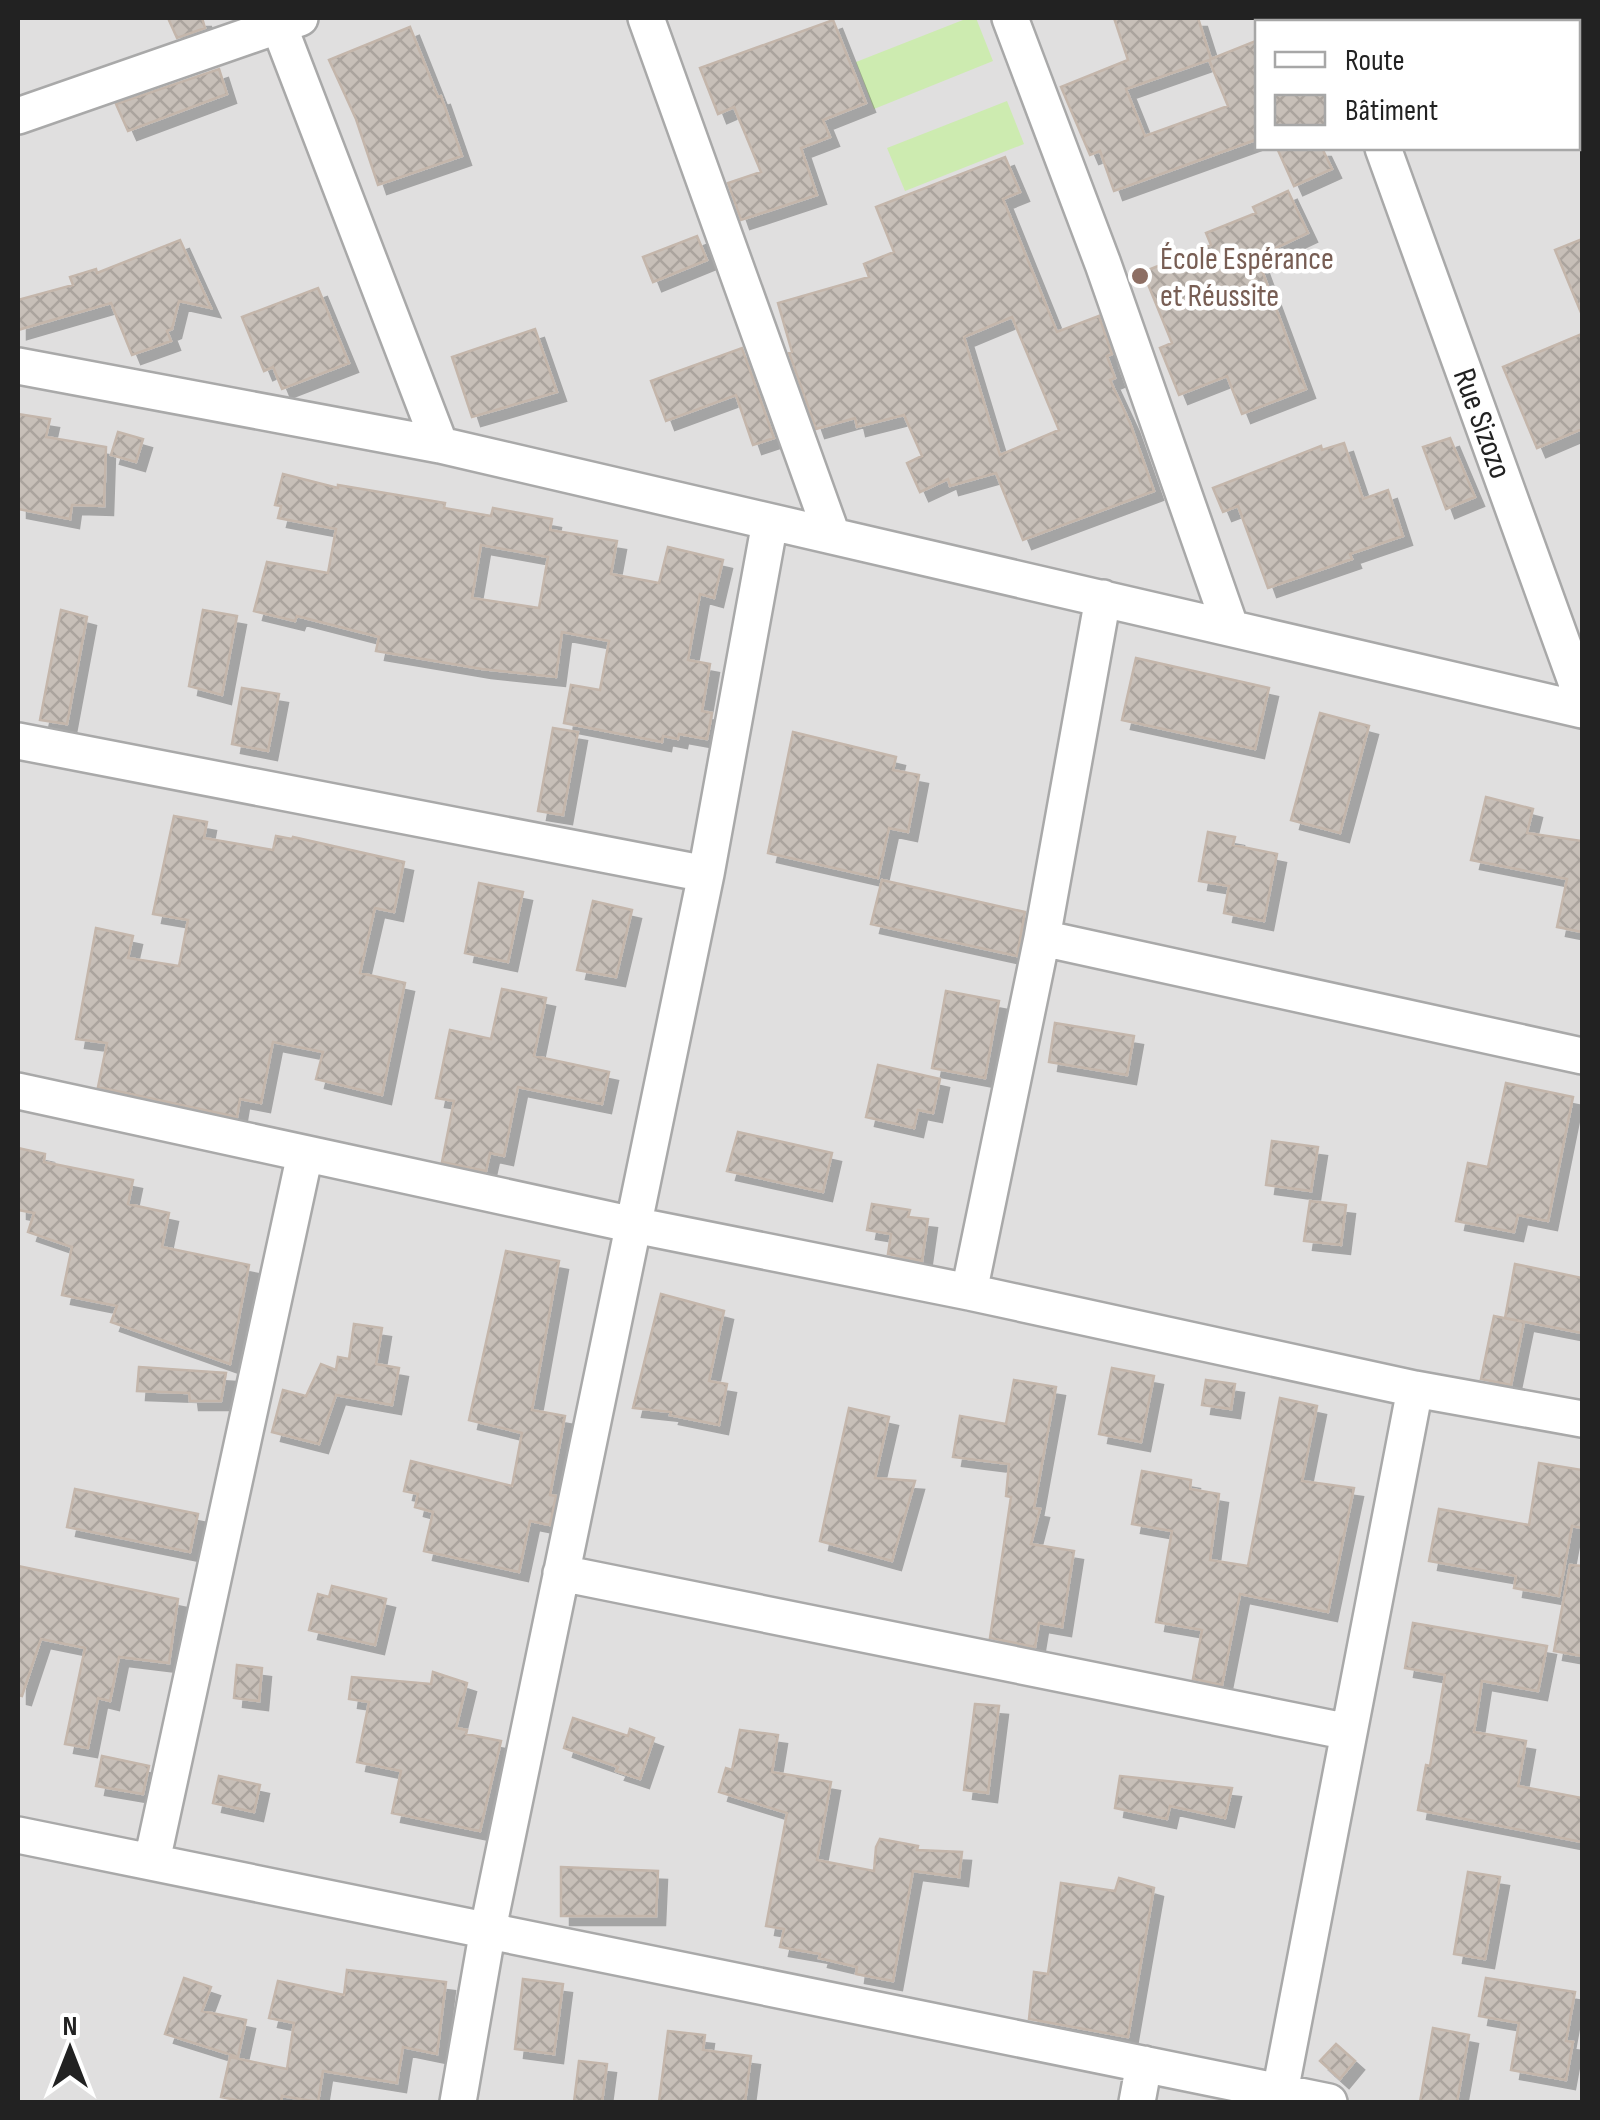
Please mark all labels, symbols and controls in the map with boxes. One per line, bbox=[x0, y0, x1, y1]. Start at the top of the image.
legend bbox=[1255, 20, 1580, 150]
text: Route bbox=[1345, 43, 1404, 79]
text: Bâtiment bbox=[1345, 93, 1438, 129]
place label: École Espérance et Réussite bbox=[1160, 240, 1334, 316]
marker: École Espérance et Réussite bbox=[1129, 265, 1151, 287]
street label: Rue Sizozo bbox=[1444, 363, 1519, 484]
north arrow bbox=[20, 2000, 120, 2100]
text: N bbox=[63, 2010, 77, 2043]

